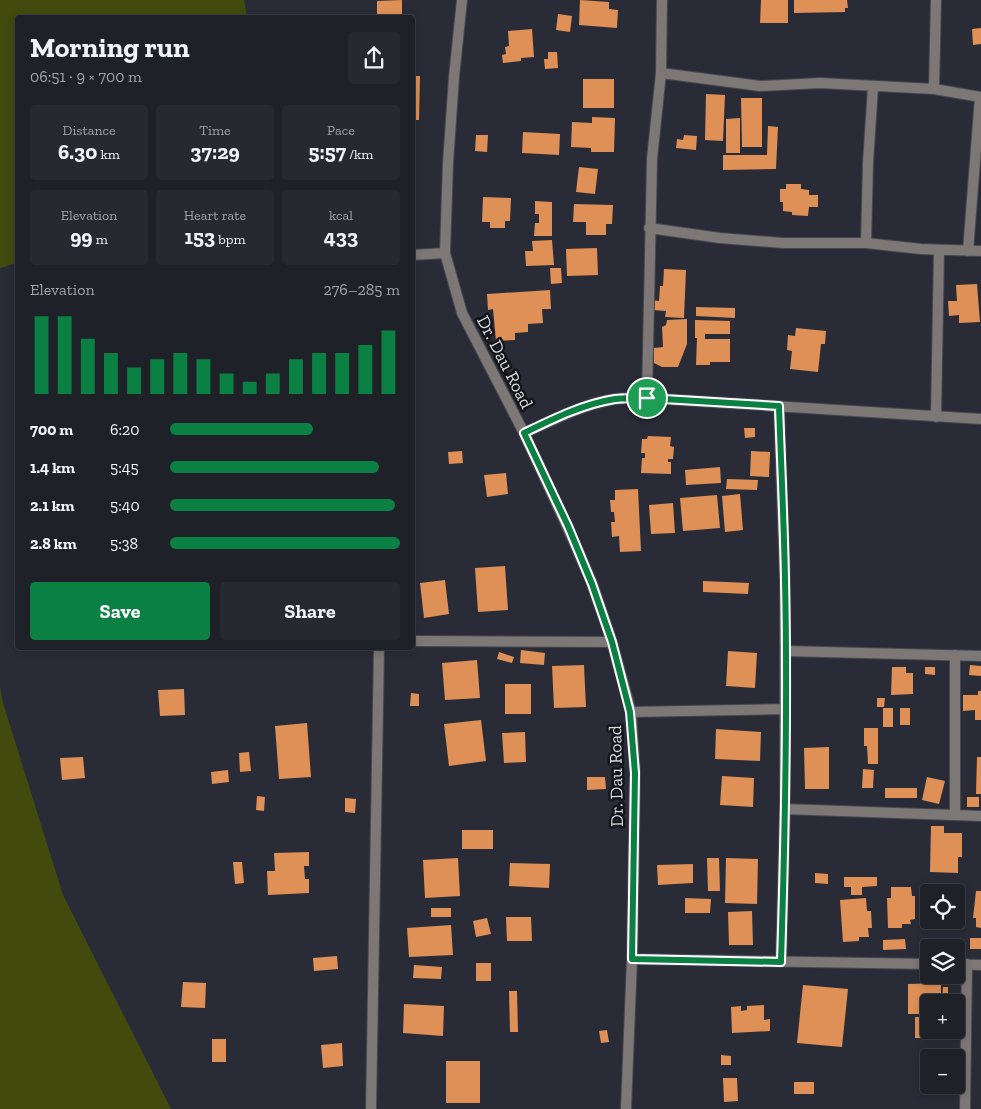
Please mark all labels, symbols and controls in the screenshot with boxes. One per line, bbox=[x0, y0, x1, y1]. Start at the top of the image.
text: Morning run bbox=[30, 31, 190, 64]
button: share bbox=[348, 32, 400, 84]
text: 06:51 · 9 × 700 m bbox=[30, 67, 142, 86]
text: Distance bbox=[63, 122, 115, 139]
text: Time bbox=[199, 122, 231, 139]
text: Pace bbox=[327, 122, 355, 139]
text: 6.30 bbox=[58, 139, 97, 164]
text: 37:29 bbox=[190, 139, 240, 164]
text: 5:57 bbox=[309, 139, 346, 164]
text: km bbox=[97, 146, 120, 163]
text: /km bbox=[346, 146, 373, 163]
text: Elevation bbox=[61, 207, 117, 224]
text: Heart rate bbox=[184, 207, 246, 224]
text: kcal bbox=[329, 207, 353, 224]
text: 99 bbox=[70, 224, 93, 249]
text: 153 bbox=[184, 224, 215, 249]
text: 433 bbox=[324, 224, 358, 249]
text: m bbox=[93, 231, 108, 248]
text: bpm bbox=[215, 231, 246, 248]
text: Elevation bbox=[30, 280, 95, 299]
text: 276–285 m bbox=[324, 280, 400, 299]
street label: Dr. Dau Road bbox=[472, 312, 538, 412]
pin bbox=[626, 377, 668, 419]
icon: arrive bbox=[633, 384, 661, 412]
text: 700 m bbox=[30, 420, 73, 439]
text: 6:20 bbox=[110, 420, 140, 439]
text: 1.4 km bbox=[30, 458, 75, 477]
text: 5:45 bbox=[110, 458, 139, 477]
text: 2.1 km bbox=[30, 496, 75, 515]
text: 5:40 bbox=[110, 496, 140, 515]
text: 2.8 km bbox=[30, 534, 77, 553]
text: 5:38 bbox=[110, 534, 138, 553]
button: Save bbox=[30, 582, 210, 640]
button: Share bbox=[220, 582, 400, 640]
street label: Dr. Dau Road bbox=[604, 725, 628, 827]
map controls bbox=[920, 884, 965, 1094]
button: locate bbox=[920, 884, 965, 929]
button: layers bbox=[920, 939, 965, 984]
button: + bbox=[920, 994, 965, 1039]
button: − bbox=[920, 1049, 965, 1094]

